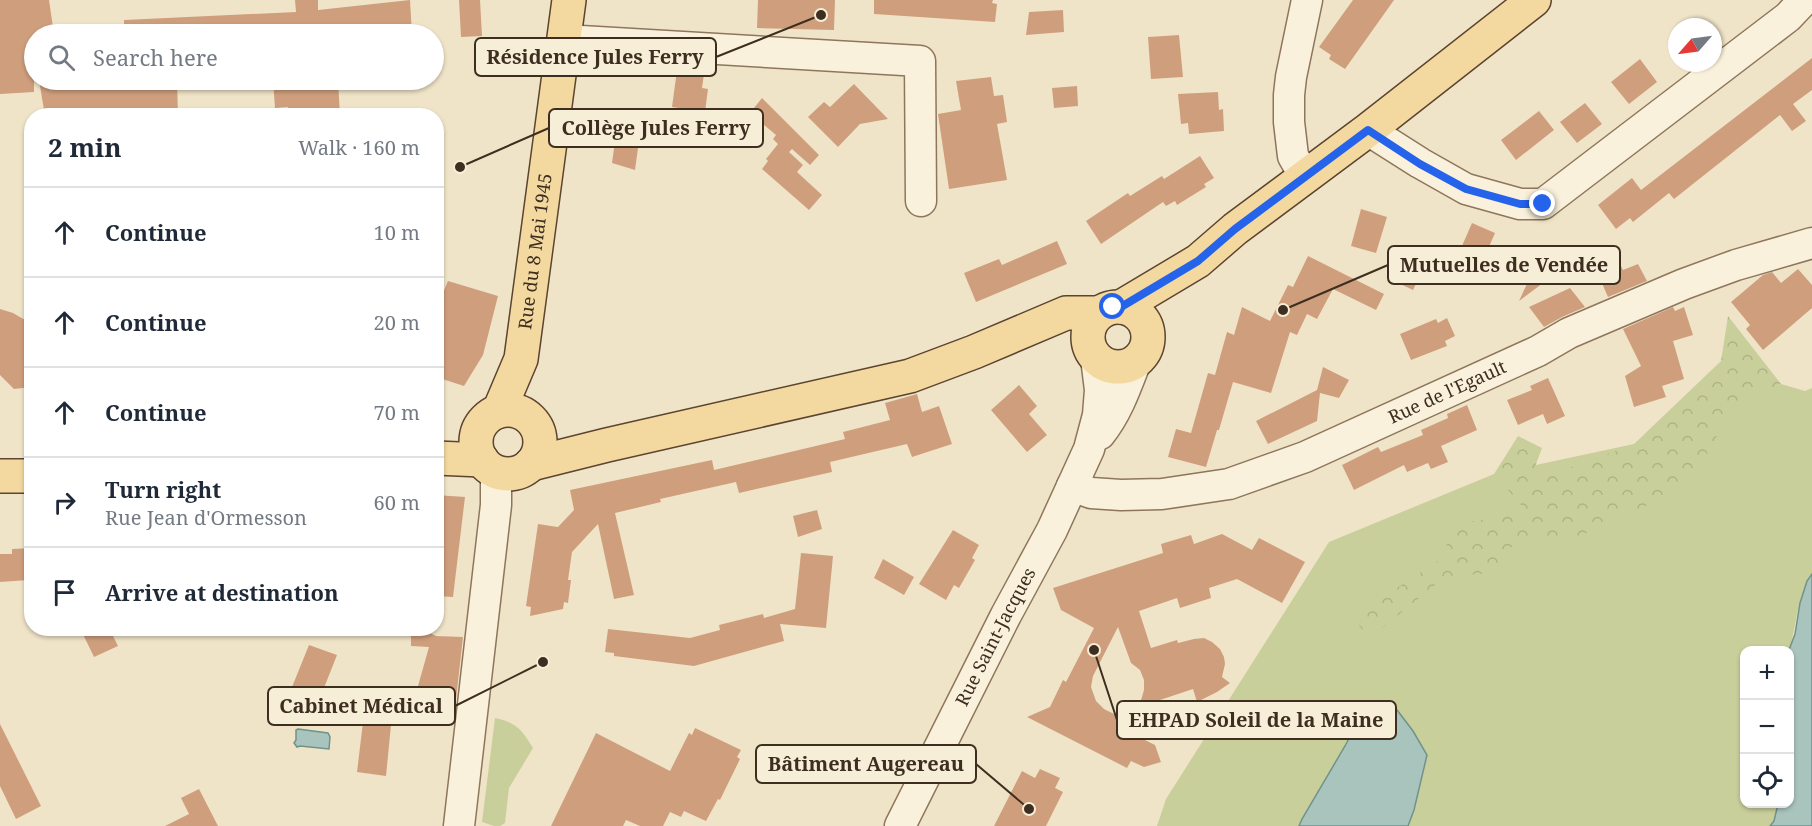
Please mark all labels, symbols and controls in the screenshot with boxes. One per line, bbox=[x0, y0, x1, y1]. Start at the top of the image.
north arrow bbox=[1668, 18, 1722, 72]
search box bbox=[24, 24, 444, 90]
callout: Résidence Jules Ferry bbox=[475, 38, 716, 76]
icon: search bbox=[45, 41, 78, 74]
text: Search here bbox=[93, 42, 218, 72]
text: Résidence Jules Ferry bbox=[486, 43, 704, 70]
callout: Collège Jules Ferry bbox=[549, 109, 763, 147]
text: Collège Jules Ferry bbox=[561, 114, 751, 141]
text: 2 min bbox=[48, 129, 122, 165]
text: Walk · 160 m bbox=[298, 134, 420, 161]
street label: Rue du 8 Mai 1945 bbox=[512, 172, 557, 331]
route end bbox=[1529, 190, 1555, 216]
icon: ahead bbox=[48, 216, 81, 249]
text: Continue bbox=[105, 217, 207, 247]
text: 10 m bbox=[374, 219, 420, 246]
callout: Mutuelles de Vendée bbox=[1388, 246, 1620, 284]
text: Mutuelles de Vendée bbox=[1400, 251, 1608, 278]
route start bbox=[1099, 293, 1125, 319]
icon: ahead bbox=[48, 306, 81, 339]
text: Continue bbox=[105, 307, 207, 337]
text: 20 m bbox=[374, 309, 420, 336]
street label: Rue de l'Egault bbox=[1384, 354, 1510, 429]
icon: ahead bbox=[48, 396, 81, 429]
text: Continue bbox=[105, 397, 207, 427]
text: 70 m bbox=[374, 399, 420, 426]
text: Turn right bbox=[105, 474, 221, 504]
icon: right bbox=[48, 486, 81, 519]
text: 60 m bbox=[374, 489, 420, 516]
text: Rue Jean d'Ormesson bbox=[105, 504, 307, 531]
street label: Rue Saint-Jacques bbox=[949, 563, 1040, 710]
icon: arrive bbox=[48, 576, 81, 609]
text: Arrive at destination bbox=[105, 577, 339, 607]
map controls bbox=[1740, 646, 1794, 808]
button: + bbox=[1740, 646, 1794, 700]
callout: Cabinet Médical bbox=[268, 687, 455, 725]
text: Cabinet Médical bbox=[279, 692, 443, 719]
button: − bbox=[1740, 700, 1794, 754]
callout: EHPAD Soleil de la Maine bbox=[1117, 701, 1396, 739]
text: EHPAD Soleil de la Maine bbox=[1128, 706, 1384, 733]
callout: Bâtiment Augereau bbox=[756, 745, 976, 783]
text: Bâtiment Augereau bbox=[768, 750, 964, 777]
button: locate bbox=[1740, 754, 1794, 808]

